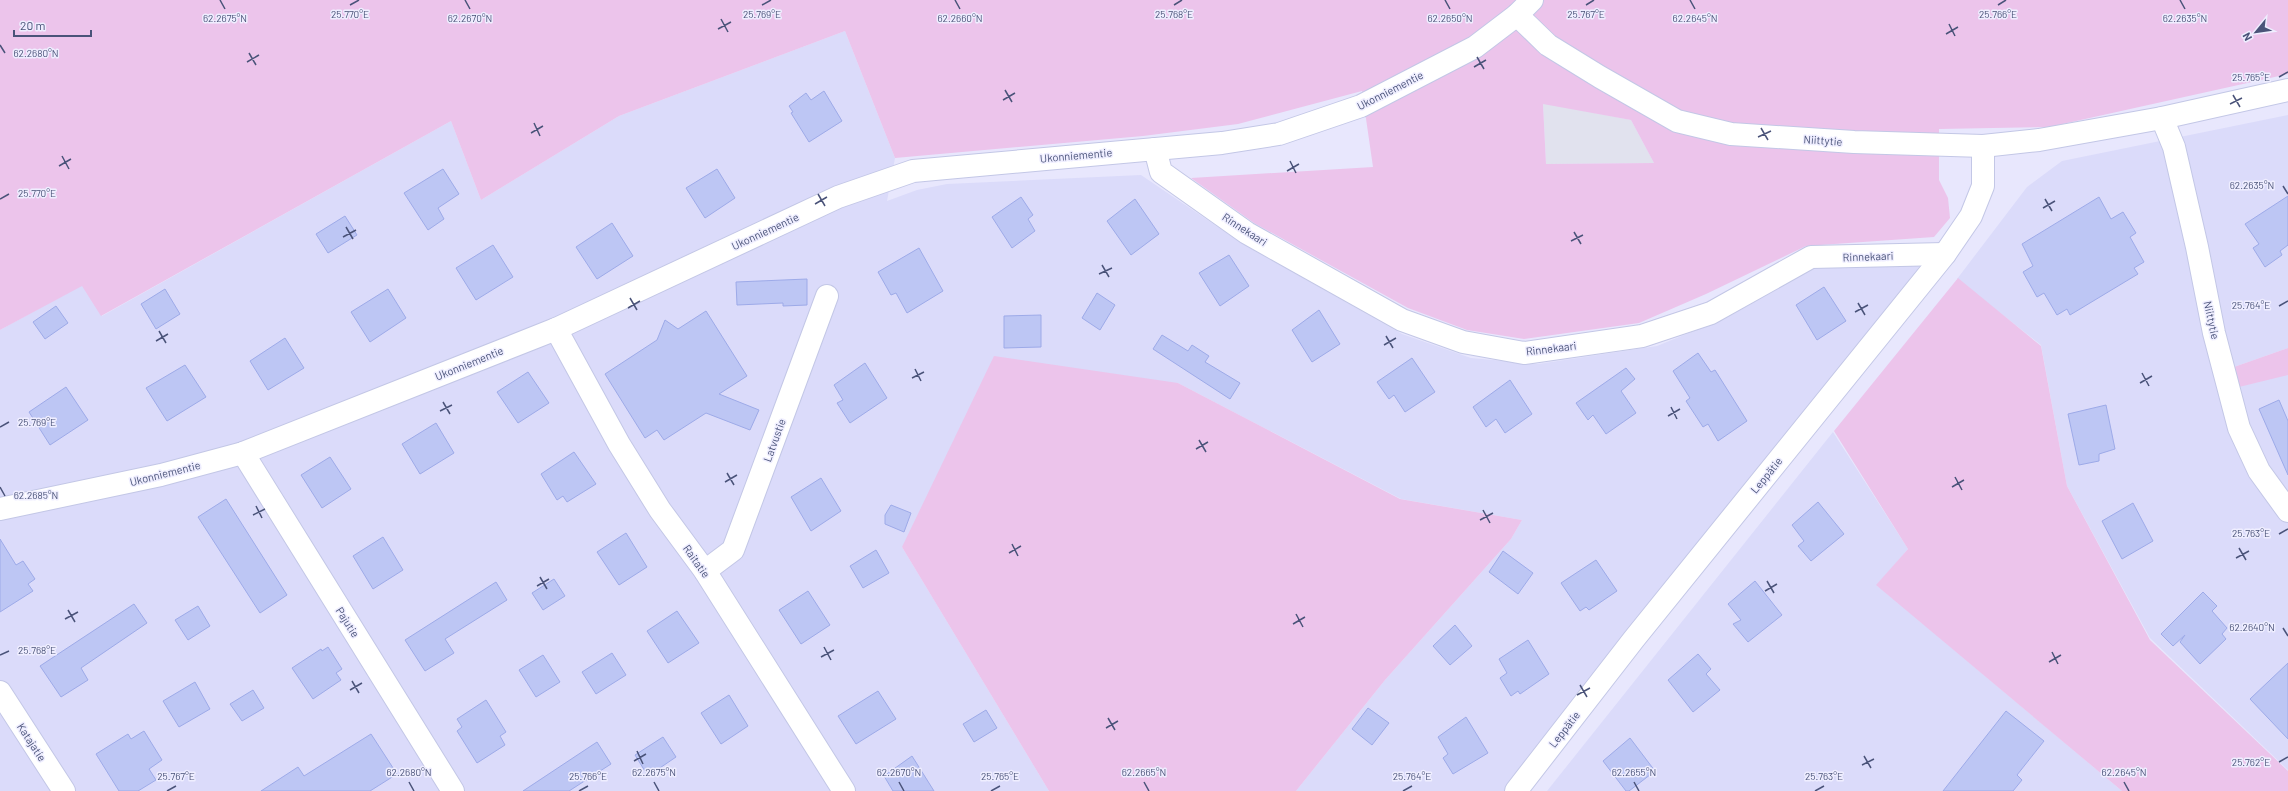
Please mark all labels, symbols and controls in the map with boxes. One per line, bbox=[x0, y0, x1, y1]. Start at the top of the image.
text: 25.770°E bbox=[331, 8, 369, 20]
text: 25.769°E bbox=[743, 8, 781, 20]
text: 25.768°E bbox=[1155, 8, 1193, 20]
text: 25.767°E bbox=[1567, 8, 1605, 20]
text: 25.766°E bbox=[1979, 8, 2017, 20]
scale bar bbox=[14, 12, 91, 38]
text: 62.2675°N bbox=[203, 12, 247, 24]
text: 62.2670°N bbox=[448, 12, 492, 24]
text: 62.2660°N bbox=[937, 12, 983, 24]
text: 62.2650°N bbox=[1427, 12, 1473, 24]
text: 62.2645°N bbox=[1672, 12, 1718, 24]
text: 62.2635°N bbox=[2163, 12, 2207, 24]
north arrow bbox=[2236, 12, 2276, 52]
text: 20 m bbox=[20, 18, 46, 32]
text: N bbox=[2239, 31, 2254, 43]
text: 62.2680°N bbox=[13, 47, 59, 59]
street label: Ukonniementie bbox=[1355, 68, 1425, 112]
text: 25.765°E bbox=[2232, 71, 2270, 83]
street label: Niittytie bbox=[1803, 132, 1843, 148]
street label: Ukonniementie bbox=[1039, 145, 1113, 165]
text: 62.2635°N bbox=[2230, 179, 2274, 191]
text: 25.770°E bbox=[18, 187, 56, 199]
street label: Ukonniementie bbox=[729, 210, 801, 252]
street label: Rinnekaari bbox=[1220, 210, 1270, 248]
street label: Rinnekaari bbox=[1842, 249, 1894, 263]
text: 25.764°E bbox=[2232, 299, 2270, 311]
street label: Niittytie bbox=[2202, 300, 2222, 340]
street label: Rinnekaari bbox=[1525, 338, 1577, 358]
street label: Ukonniementie bbox=[433, 343, 505, 383]
text: 25.769°E bbox=[18, 416, 56, 428]
street label: Latvustie bbox=[760, 417, 788, 463]
street label: Leppätie bbox=[1748, 454, 1785, 496]
street label: Ukonniementie bbox=[128, 458, 202, 488]
text: 62.2685°N bbox=[14, 489, 58, 501]
text: 25.763°E bbox=[2232, 527, 2270, 539]
street label: Raitatie bbox=[681, 542, 713, 580]
street label: Pajutie bbox=[334, 604, 362, 640]
text: 62.2640°N bbox=[2229, 621, 2275, 633]
text: 25.768°E bbox=[18, 644, 56, 656]
street label: Leppätie bbox=[1546, 708, 1582, 750]
street label: Katajatie bbox=[15, 720, 49, 764]
text: 25.762°E bbox=[2232, 756, 2270, 768]
text: 62.2680°N bbox=[386, 766, 432, 778]
text: 62.2675°N bbox=[632, 766, 676, 778]
text: 62.2670°N bbox=[877, 766, 921, 778]
text: 62.2665°N bbox=[1122, 766, 1166, 778]
text: 62.2655°N bbox=[1612, 766, 1656, 778]
text: 62.2645°N bbox=[2101, 766, 2147, 778]
text: 25.767°E bbox=[157, 770, 195, 782]
text: 25.766°E bbox=[569, 770, 607, 782]
text: 25.765°E bbox=[981, 770, 1019, 782]
text: 25.764°E bbox=[1393, 770, 1431, 782]
text: 25.763°E bbox=[1805, 770, 1843, 782]

